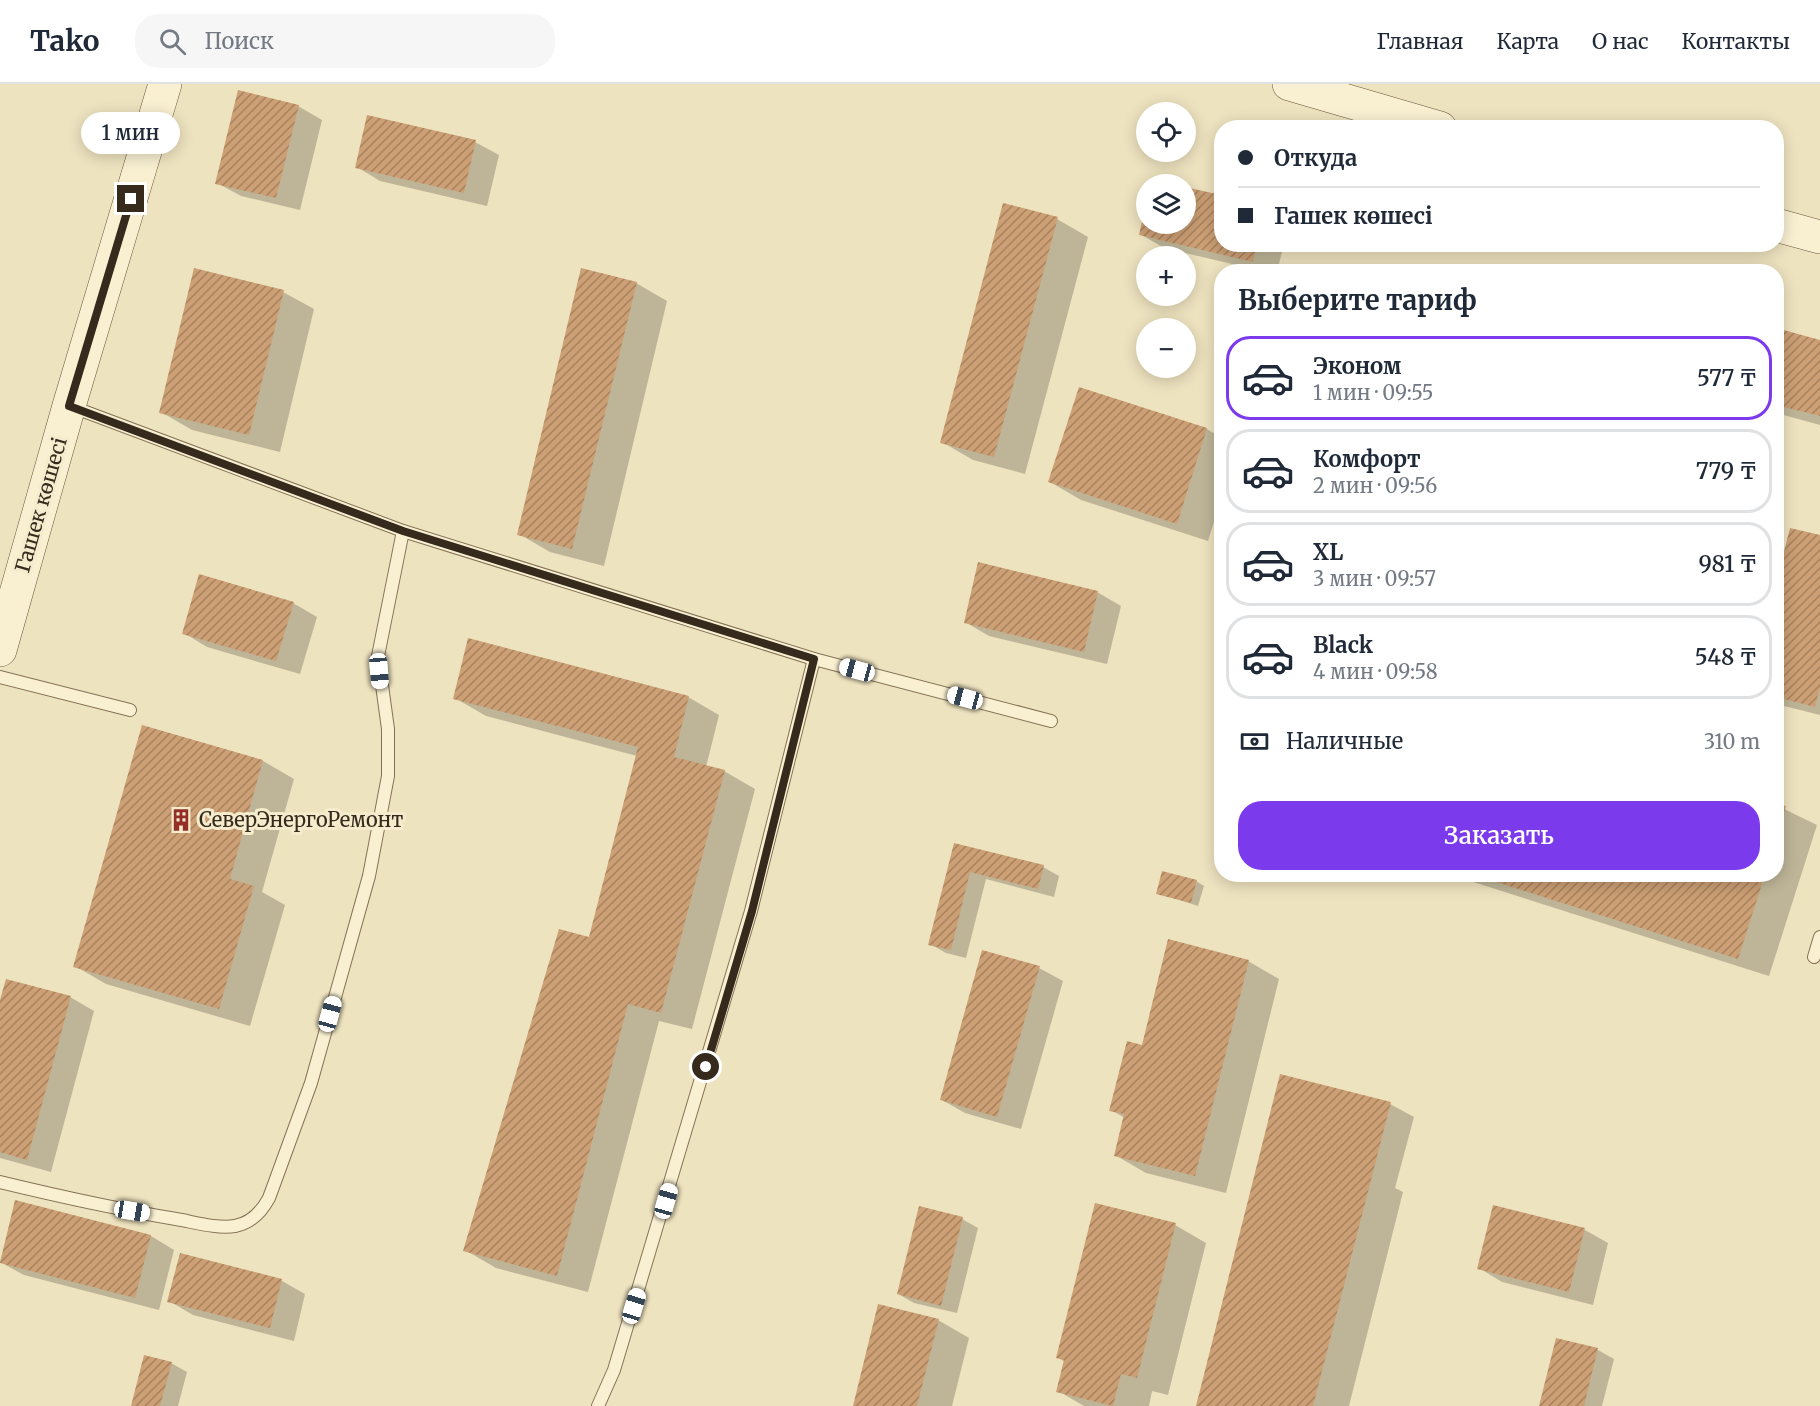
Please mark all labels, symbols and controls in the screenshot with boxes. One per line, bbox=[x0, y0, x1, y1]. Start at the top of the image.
search box bbox=[135, 14, 555, 68]
text: Tako bbox=[30, 23, 99, 59]
icon: search bbox=[156, 25, 189, 58]
text: Поиск bbox=[204, 27, 274, 55]
text: Главная bbox=[1377, 28, 1464, 55]
text: Карта bbox=[1497, 28, 1559, 55]
text: О нас bbox=[1592, 28, 1649, 55]
text: Контакты bbox=[1682, 28, 1790, 55]
map controls bbox=[1136, 102, 1196, 378]
button: locate bbox=[1136, 102, 1196, 162]
callout: 1 мин bbox=[82, 112, 180, 154]
text: 1 мин bbox=[101, 120, 160, 145]
text: Откуда bbox=[1274, 144, 1357, 172]
button: layers bbox=[1136, 174, 1196, 234]
route end bbox=[117, 185, 144, 212]
text: Гашек көшесі bbox=[1274, 202, 1433, 230]
button: + bbox=[1136, 246, 1196, 306]
text: Выберите тариф bbox=[1238, 283, 1477, 317]
button: − bbox=[1136, 318, 1196, 378]
icon: car bbox=[1241, 351, 1295, 405]
text: Эконом bbox=[1313, 352, 1401, 380]
text: 577 ₸ bbox=[1697, 364, 1757, 392]
text: 1 мин · 09:55 bbox=[1313, 380, 1433, 405]
street label: Гашек көшесі bbox=[9, 434, 72, 575]
icon: car bbox=[1241, 444, 1295, 498]
text: Комфорт bbox=[1313, 445, 1421, 473]
text: 779 ₸ bbox=[1696, 457, 1757, 485]
text: 2 мин · 09:56 bbox=[1313, 473, 1437, 498]
icon: car bbox=[1241, 537, 1295, 591]
text: XL bbox=[1313, 538, 1343, 566]
text: 981 ₸ bbox=[1699, 550, 1757, 578]
text: 3 мин · 09:57 bbox=[1313, 566, 1436, 591]
icon: car bbox=[1241, 630, 1295, 684]
text: Black bbox=[1313, 631, 1373, 659]
text: 548 ₸ bbox=[1695, 643, 1757, 671]
car bbox=[368, 652, 390, 690]
car bbox=[837, 657, 877, 683]
text: 4 мин · 09:58 bbox=[1313, 659, 1438, 684]
car bbox=[945, 685, 985, 711]
icon: cash bbox=[1238, 725, 1271, 758]
text: Наличные bbox=[1286, 727, 1403, 755]
text: 310 m bbox=[1704, 729, 1760, 754]
button: Заказать bbox=[1238, 801, 1760, 870]
building icon: СеверЭнергоРемонт bbox=[168, 807, 194, 833]
place label: СеверЭнергоРемонт bbox=[199, 807, 403, 832]
car bbox=[317, 994, 343, 1034]
route start bbox=[692, 1053, 719, 1080]
car bbox=[652, 1181, 680, 1221]
car bbox=[113, 1199, 151, 1223]
car bbox=[620, 1286, 648, 1326]

